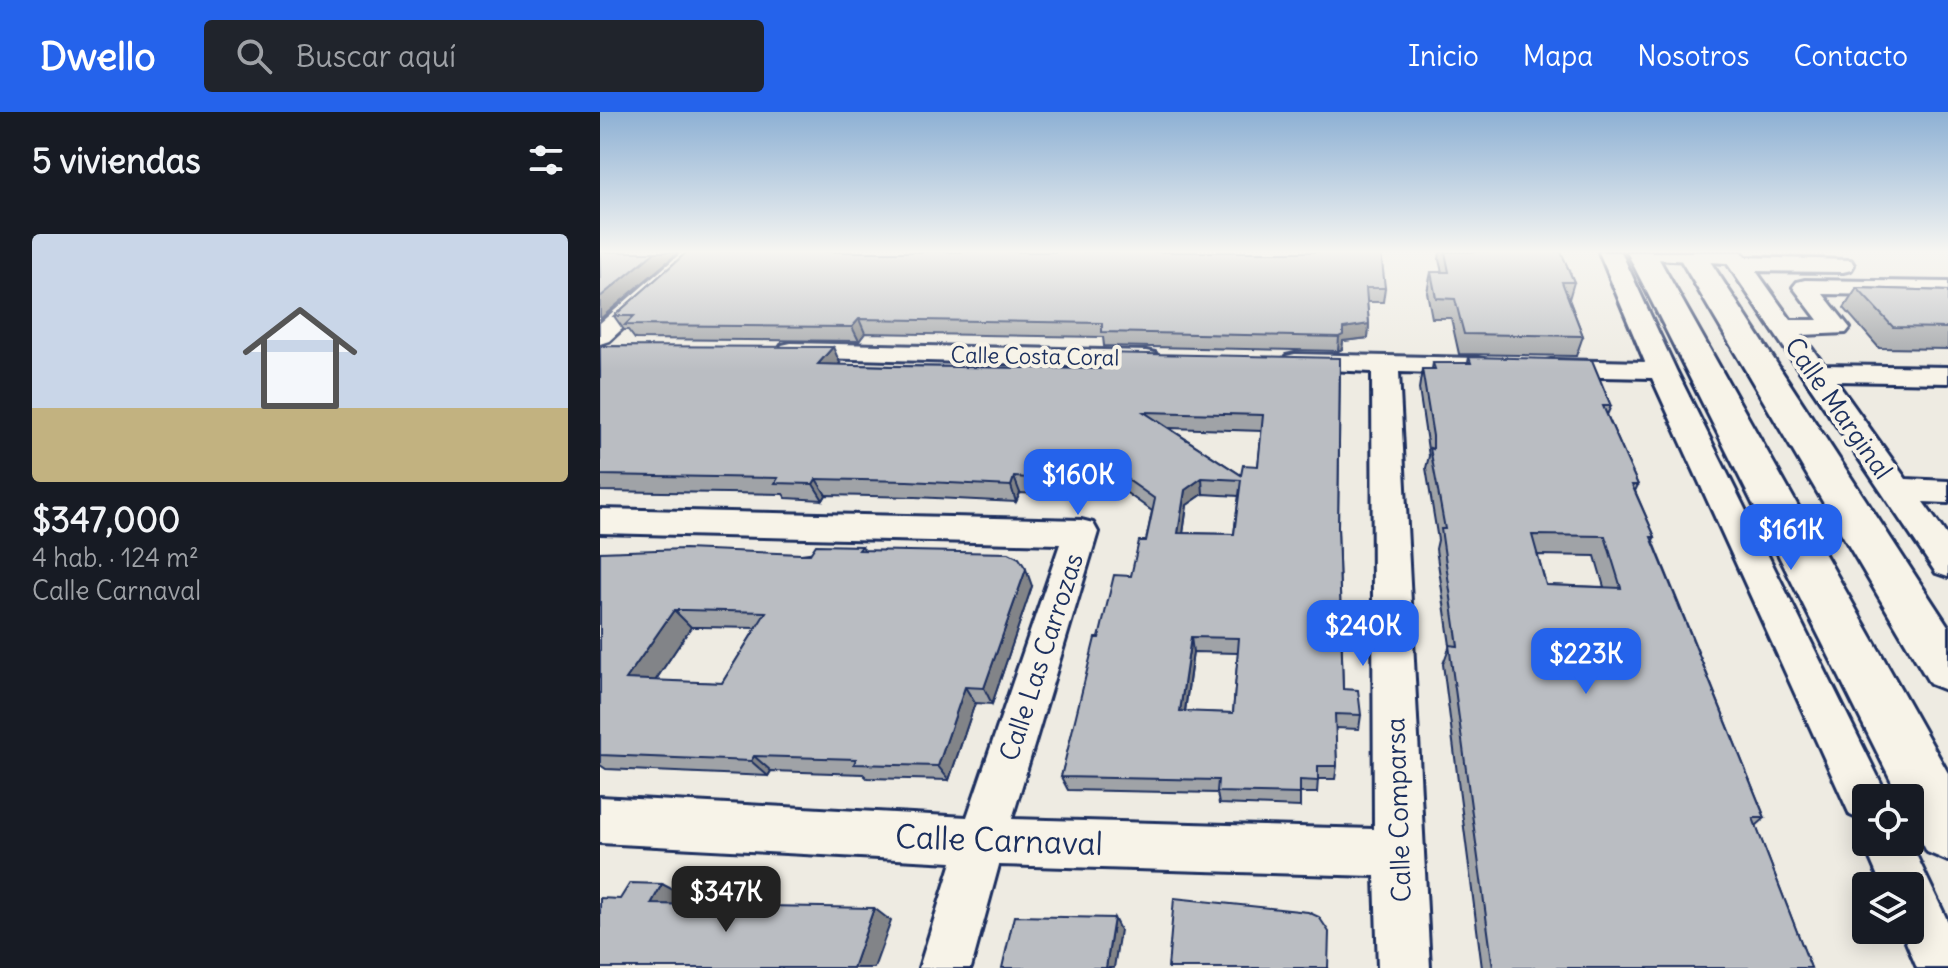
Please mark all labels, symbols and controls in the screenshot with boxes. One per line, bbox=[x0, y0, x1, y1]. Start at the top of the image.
search box bbox=[204, 20, 764, 92]
text: Dwello bbox=[40, 33, 156, 80]
icon: search bbox=[232, 34, 276, 78]
text: Buscar aquí bbox=[296, 37, 456, 75]
text: Inicio bbox=[1408, 38, 1479, 74]
text: Mapa bbox=[1523, 38, 1593, 74]
text: Nosotros bbox=[1637, 38, 1749, 74]
text: Contacto bbox=[1793, 38, 1908, 74]
icon: filters bbox=[524, 138, 568, 182]
text: 5 viviendas bbox=[32, 139, 201, 182]
icon: home bbox=[228, 286, 372, 430]
street label: Calle Marginal bbox=[1778, 331, 1900, 485]
street label: Calle Costa Coral bbox=[951, 341, 1119, 371]
pin: $160K bbox=[1022, 449, 1134, 517]
text: $160K bbox=[1042, 458, 1114, 491]
text: $347,000 bbox=[32, 498, 180, 541]
pin: $161K bbox=[1735, 504, 1847, 572]
text: $161K bbox=[1758, 513, 1824, 546]
text: 4 hab. · 124 m² bbox=[32, 541, 199, 574]
street label: Calle Las Carrozas bbox=[992, 549, 1090, 765]
text: Calle Carnaval bbox=[32, 574, 201, 607]
pin: $240K bbox=[1307, 600, 1419, 668]
text: $240K bbox=[1325, 609, 1401, 642]
pin: $223K bbox=[1530, 628, 1642, 696]
text: $223K bbox=[1549, 637, 1623, 670]
street label: Calle Comparsa bbox=[1378, 717, 1418, 903]
map controls bbox=[1852, 784, 1924, 944]
button: locate bbox=[1852, 784, 1924, 856]
street label: Calle Carnaval bbox=[894, 816, 1104, 864]
pin: $347K bbox=[670, 866, 782, 934]
button: layers bbox=[1852, 872, 1924, 944]
text: $347K bbox=[690, 875, 762, 908]

